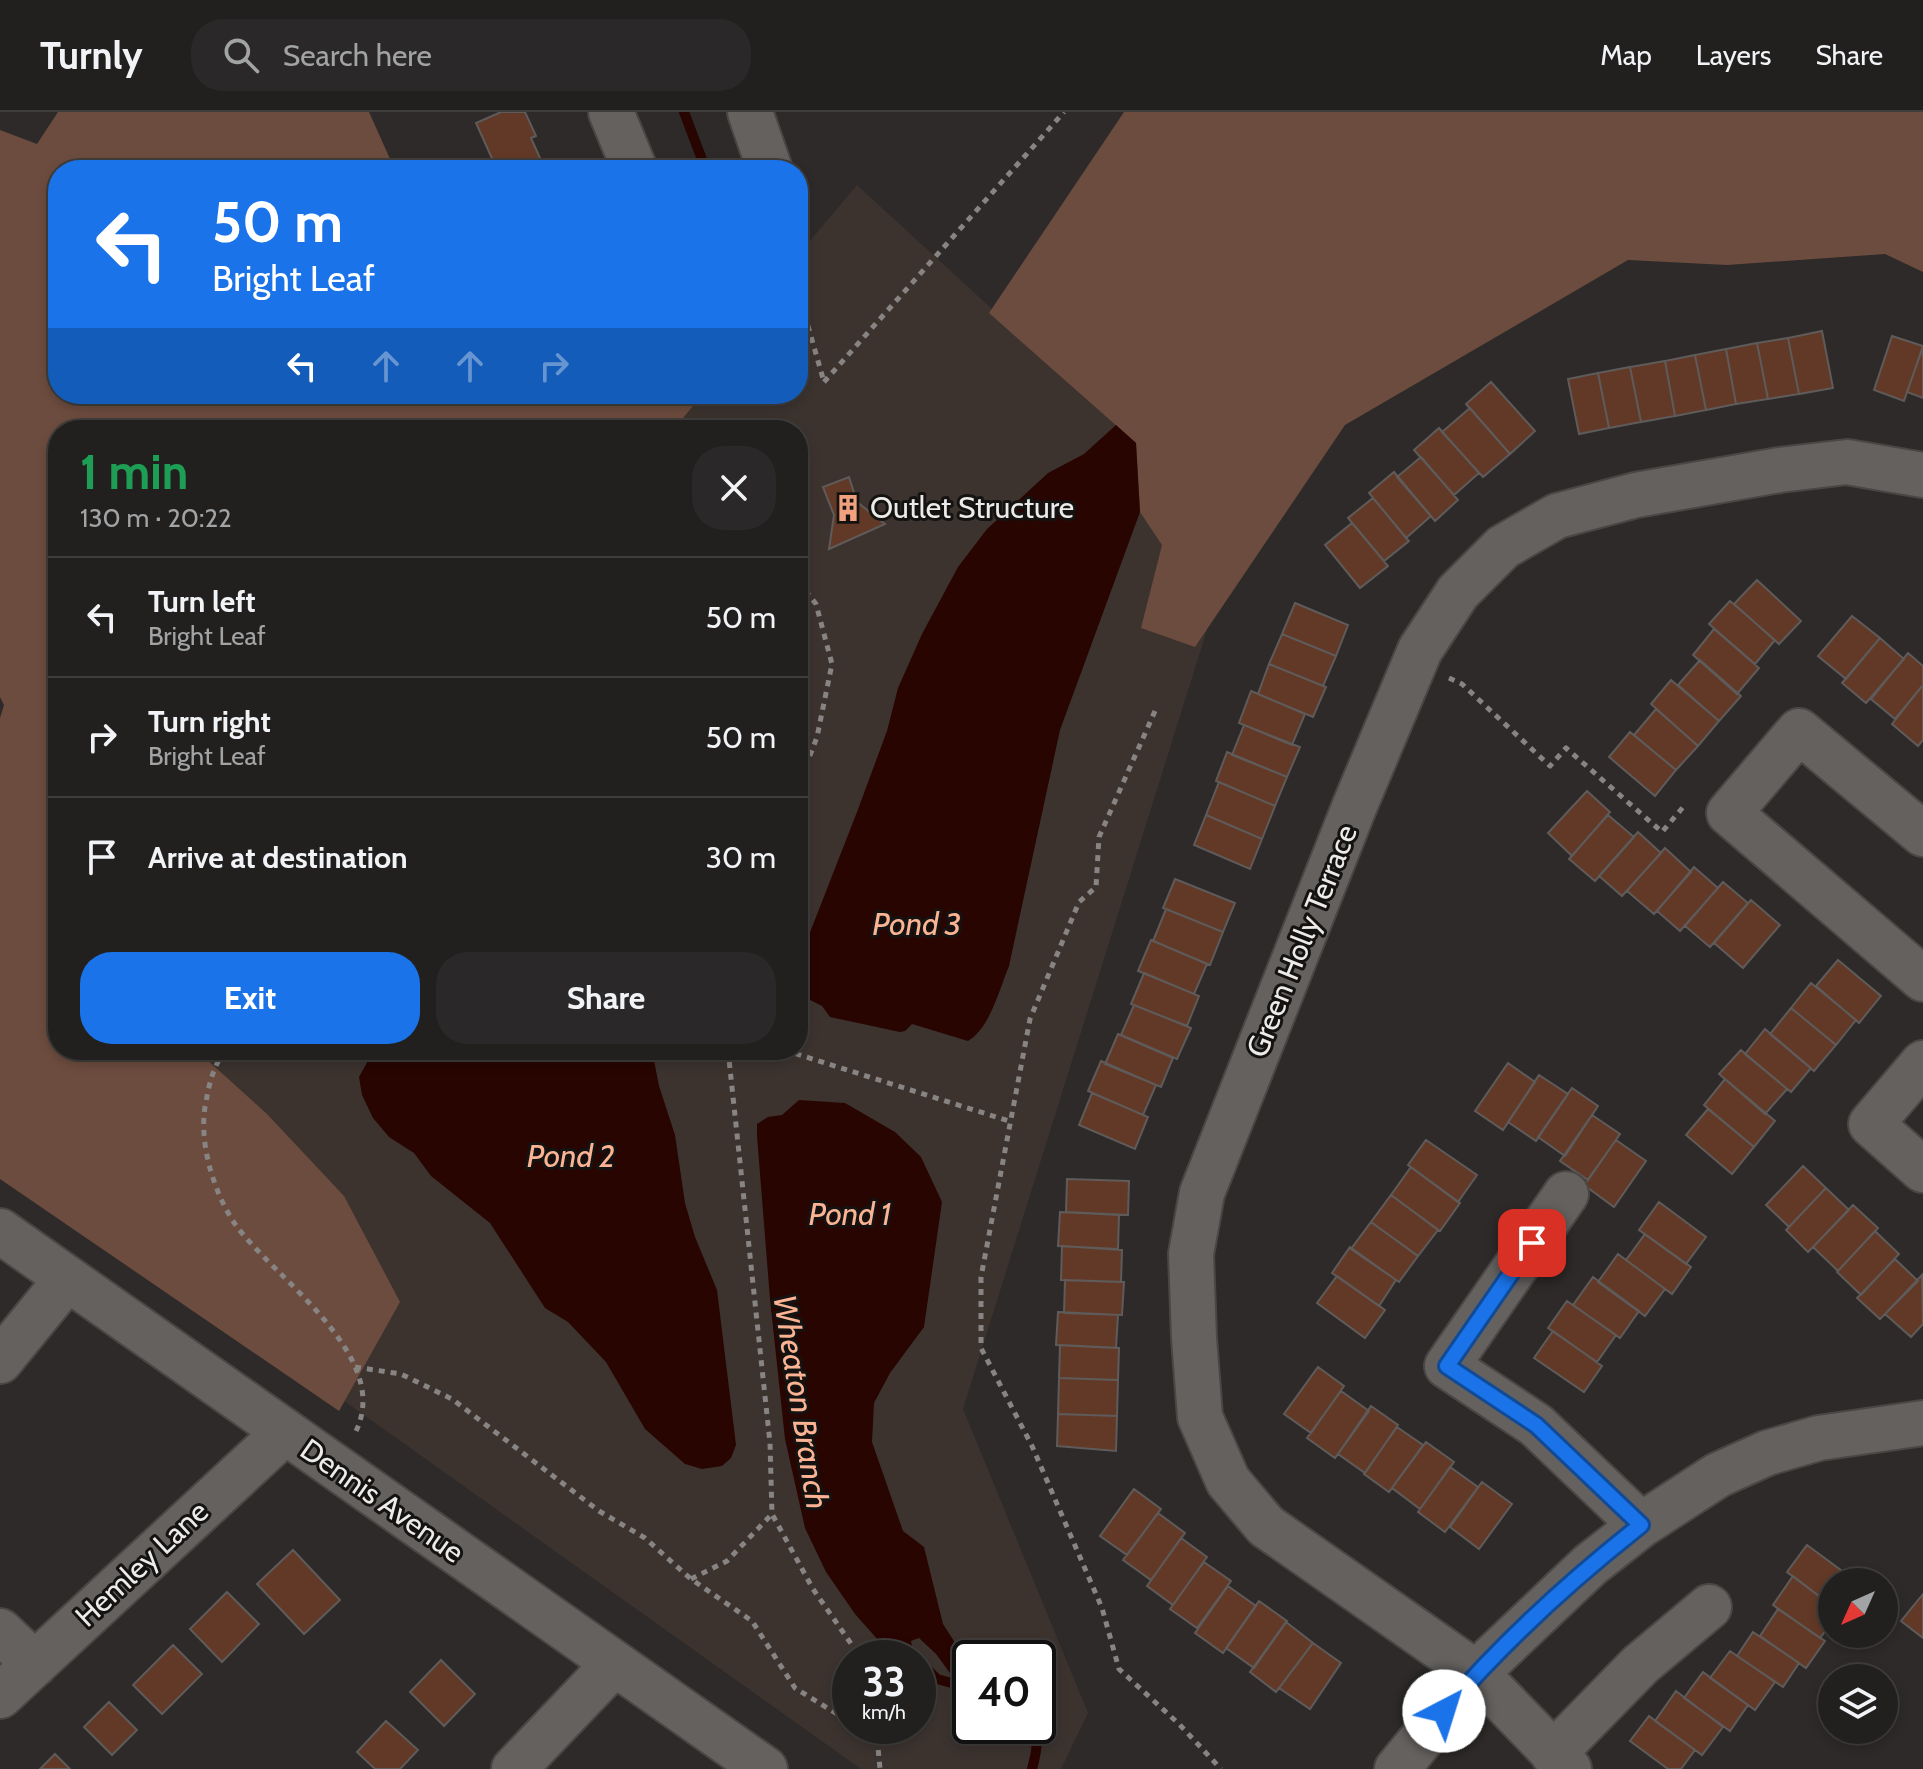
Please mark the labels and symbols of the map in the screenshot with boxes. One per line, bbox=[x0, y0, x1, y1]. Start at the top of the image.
place label: Outlet Structure bbox=[870, 489, 1074, 526]
building icon: Outlet Structure bbox=[833, 493, 863, 523]
street label: Green Holly Terrace bbox=[1238, 819, 1365, 1062]
water label: Pond 3 bbox=[872, 904, 962, 943]
water label: Pond 2 bbox=[527, 1136, 615, 1175]
water label: Pond 1 bbox=[808, 1194, 892, 1233]
pin bbox=[1498, 1209, 1566, 1277]
water label: Wheaton Branch bbox=[765, 1292, 838, 1512]
street label: Dennis Avenue bbox=[293, 1431, 471, 1571]
street label: Hemley Lane bbox=[68, 1493, 216, 1634]
north arrow bbox=[1818, 1568, 1898, 1648]
speed limit sign: 40 bbox=[952, 1640, 1056, 1744]
position arrow bbox=[1402, 1669, 1486, 1753]

